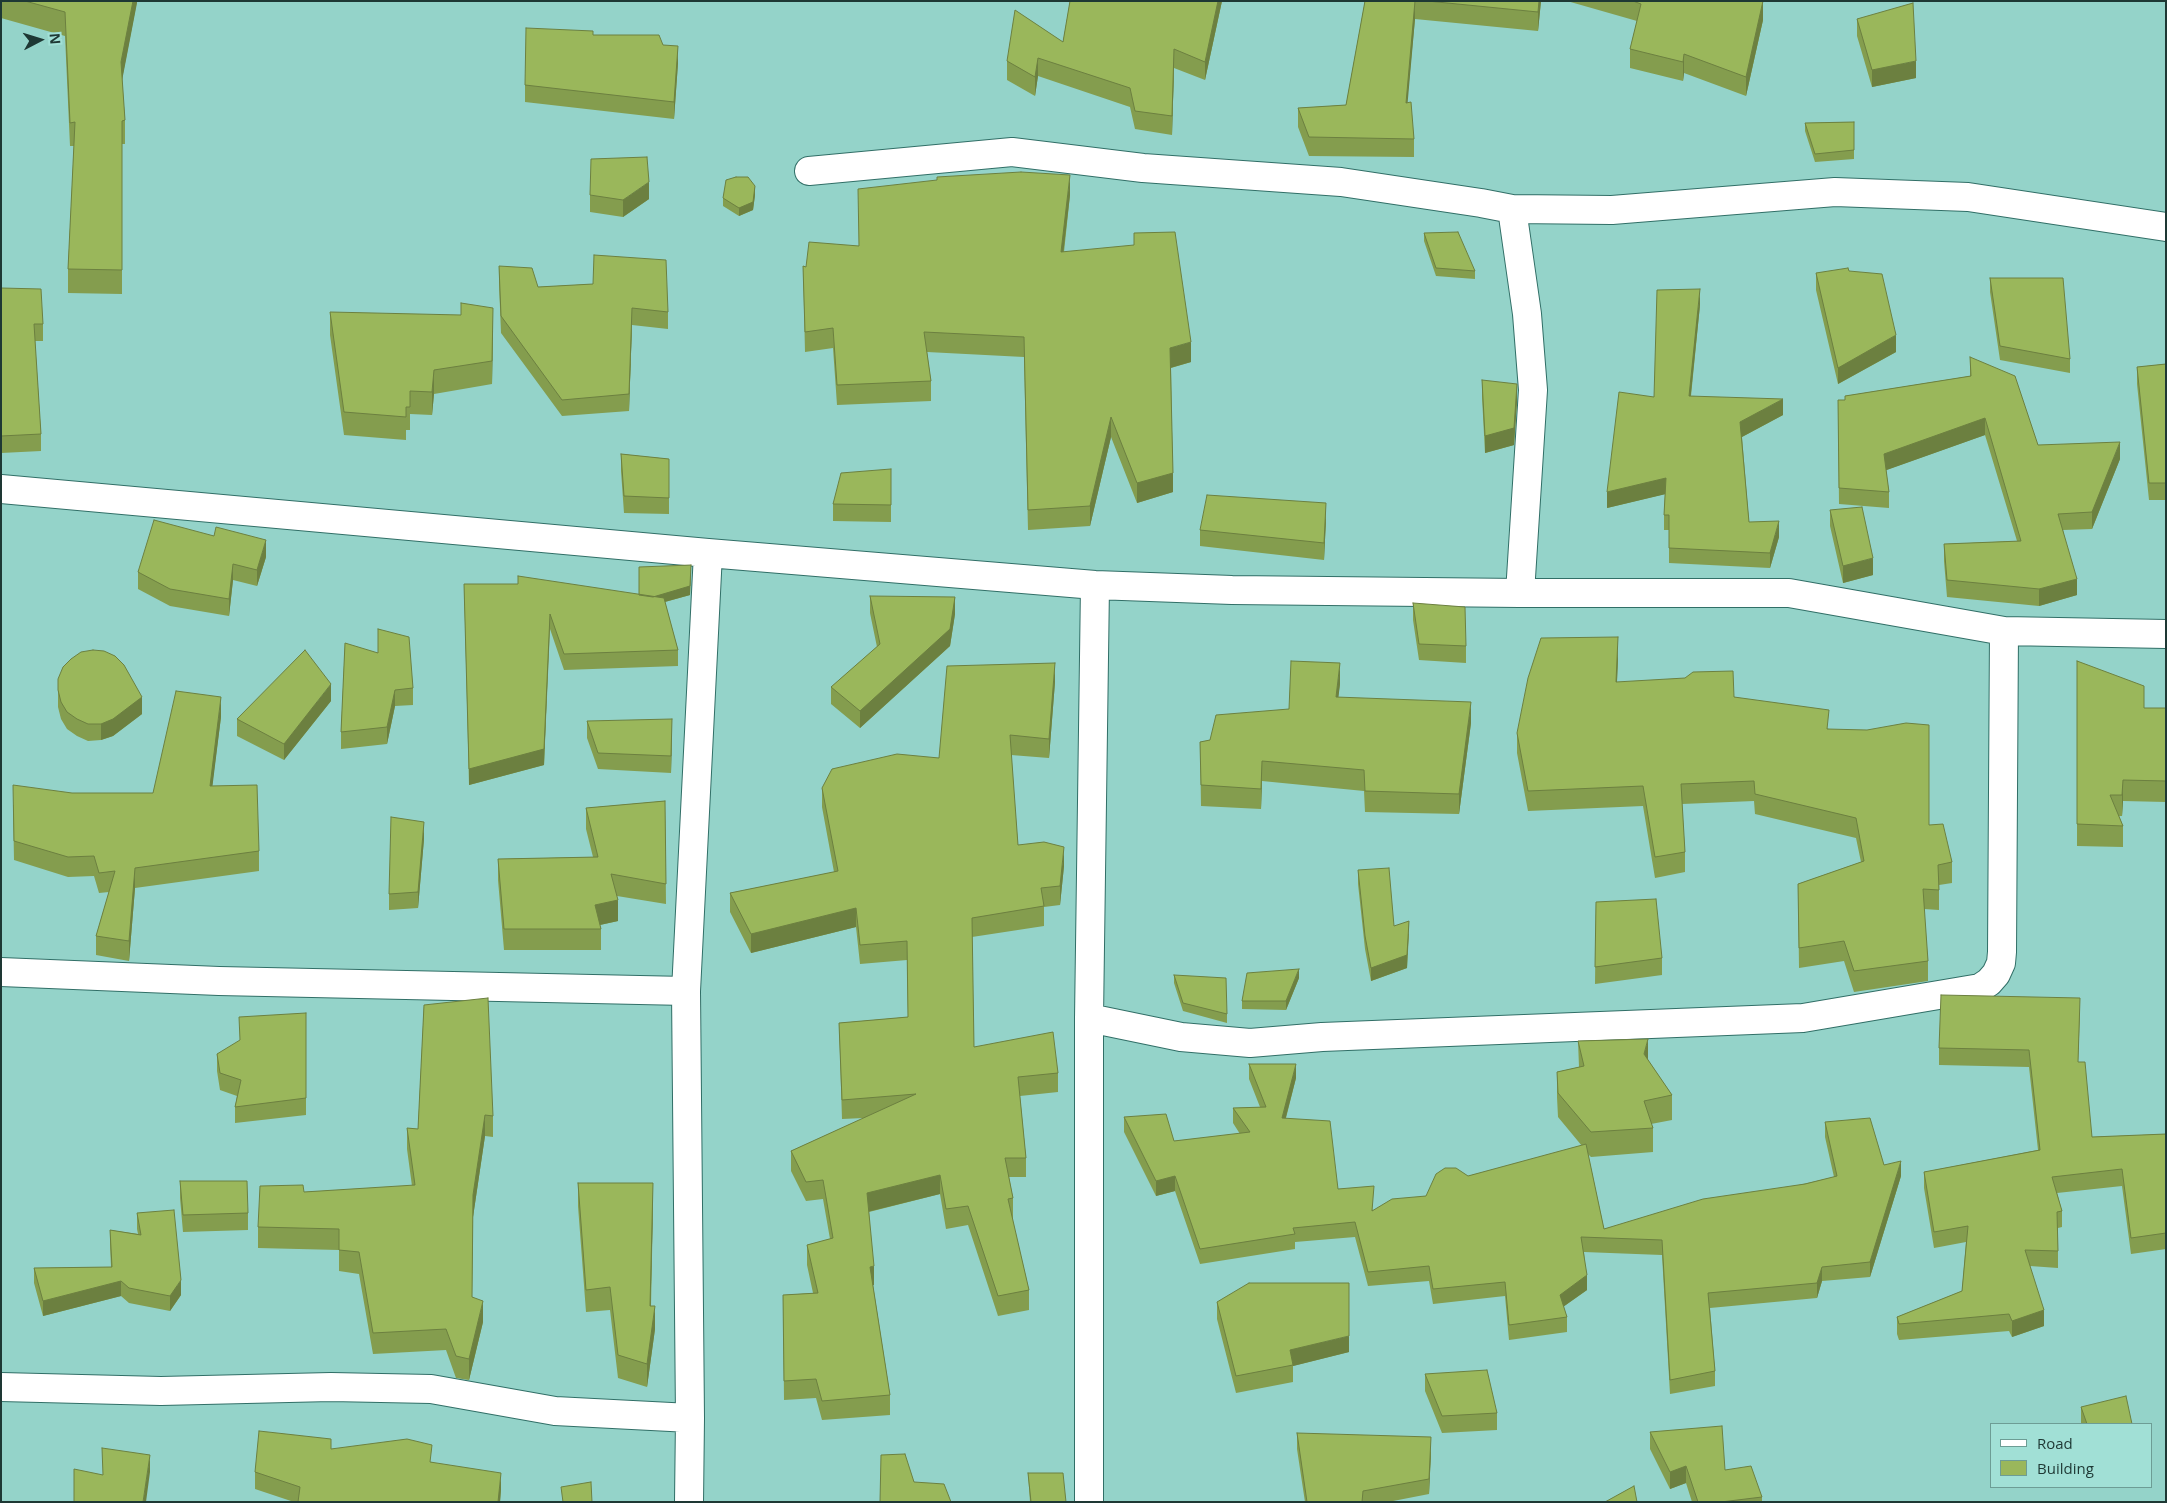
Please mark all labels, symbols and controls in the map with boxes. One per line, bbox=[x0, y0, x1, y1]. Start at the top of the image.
north arrow bbox=[15, 15, 65, 65]
text: N bbox=[45, 32, 65, 45]
legend bbox=[1990, 1423, 2152, 1488]
text: Road bbox=[2037, 1433, 2073, 1453]
text: Building bbox=[2037, 1458, 2094, 1478]

